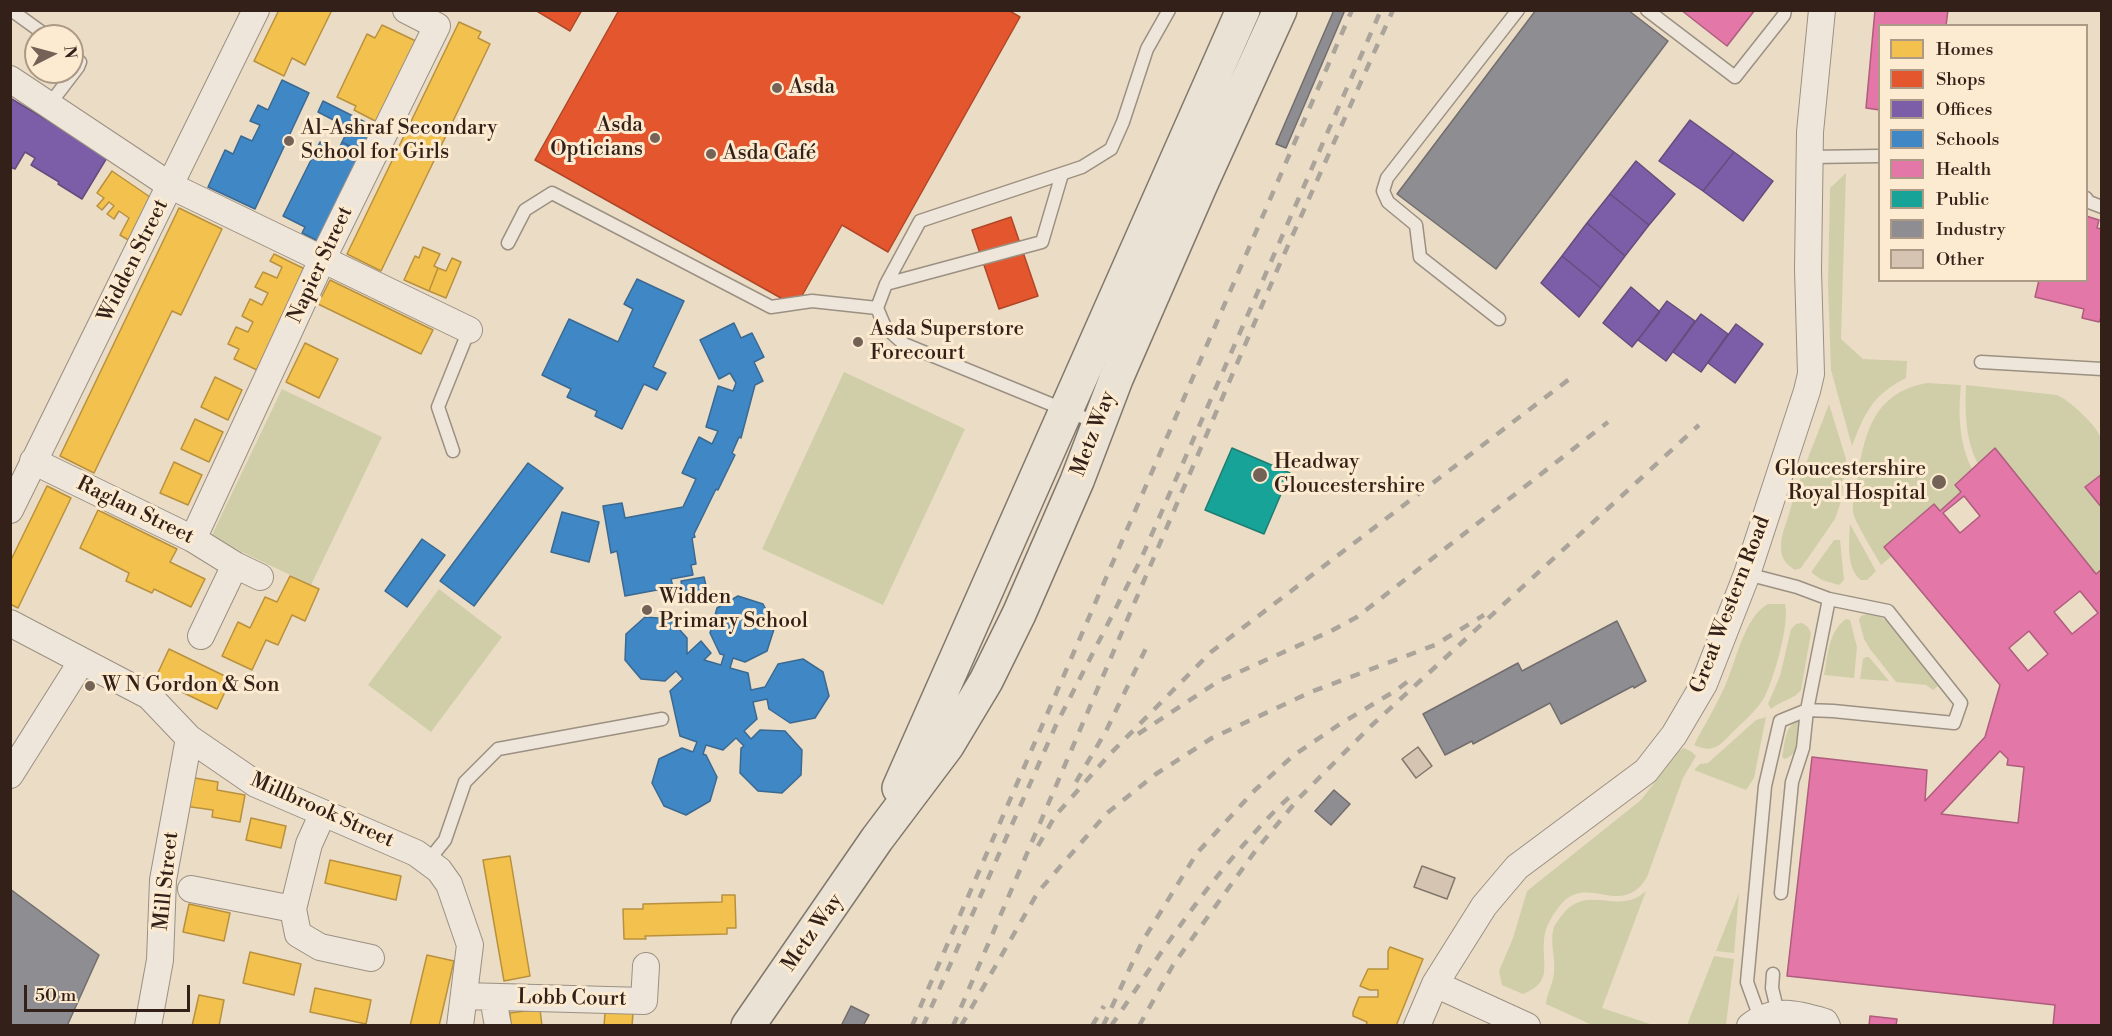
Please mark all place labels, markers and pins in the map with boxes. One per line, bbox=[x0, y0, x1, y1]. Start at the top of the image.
place label: Asda bbox=[789, 75, 835, 101]
marker: Asda bbox=[770, 81, 784, 95]
place label: Asda Opticians bbox=[550, 113, 643, 163]
place label: Al-Ashraf Secondary School for Girls bbox=[301, 116, 498, 166]
marker: Asda Opticians bbox=[648, 131, 662, 145]
marker: Al-Ashraf Secondary School for Girls bbox=[282, 134, 296, 148]
place label: Asda Café bbox=[723, 141, 816, 167]
marker: Asda Café bbox=[704, 147, 718, 161]
place label: Asda Superstore Forecourt bbox=[870, 317, 1024, 367]
marker: Asda Superstore Forecourt bbox=[851, 335, 865, 349]
place label: Headway Gloucestershire bbox=[1274, 450, 1425, 500]
place label: Gloucestershire Royal Hospital bbox=[1775, 457, 1926, 507]
marker: Headway Gloucestershire bbox=[1251, 466, 1269, 484]
marker: Gloucestershire Royal Hospital bbox=[1930, 473, 1948, 491]
place label: Widden Primary School bbox=[659, 585, 808, 635]
marker: Widden Primary School bbox=[640, 603, 654, 617]
place label: W N Gordon & Son bbox=[102, 673, 280, 699]
marker: W N Gordon & Son bbox=[83, 679, 97, 693]

